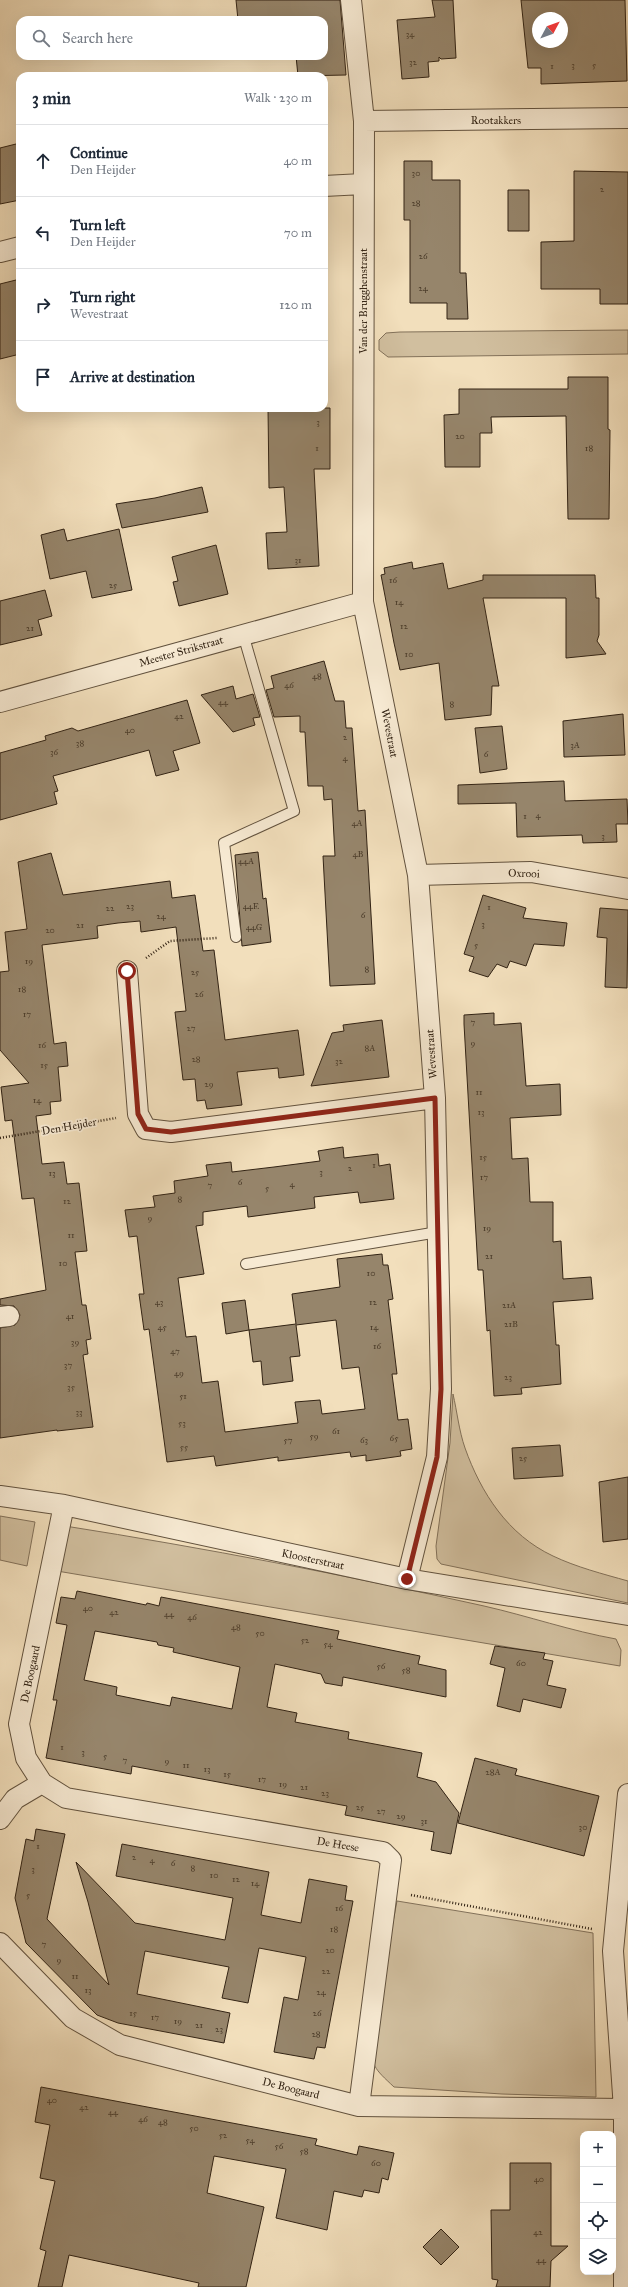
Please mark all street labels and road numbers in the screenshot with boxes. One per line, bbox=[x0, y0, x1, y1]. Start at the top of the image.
street label: Rootakkers bbox=[471, 114, 521, 127]
street label: Van der Brugghenstraat bbox=[357, 248, 370, 355]
street label: Meester Strikstraat bbox=[137, 633, 225, 670]
street label: Wevestraat bbox=[378, 708, 401, 759]
street label: Oxrooi bbox=[508, 866, 540, 881]
street label: Wevestraat bbox=[423, 1029, 440, 1079]
street label: Den Heijder bbox=[41, 1115, 98, 1138]
street label: Kloosterstraat bbox=[280, 1546, 346, 1573]
street label: De Boogaard bbox=[18, 1644, 43, 1704]
street label: De Heese bbox=[316, 1834, 361, 1855]
street label: De Boogaard bbox=[261, 2075, 321, 2102]

